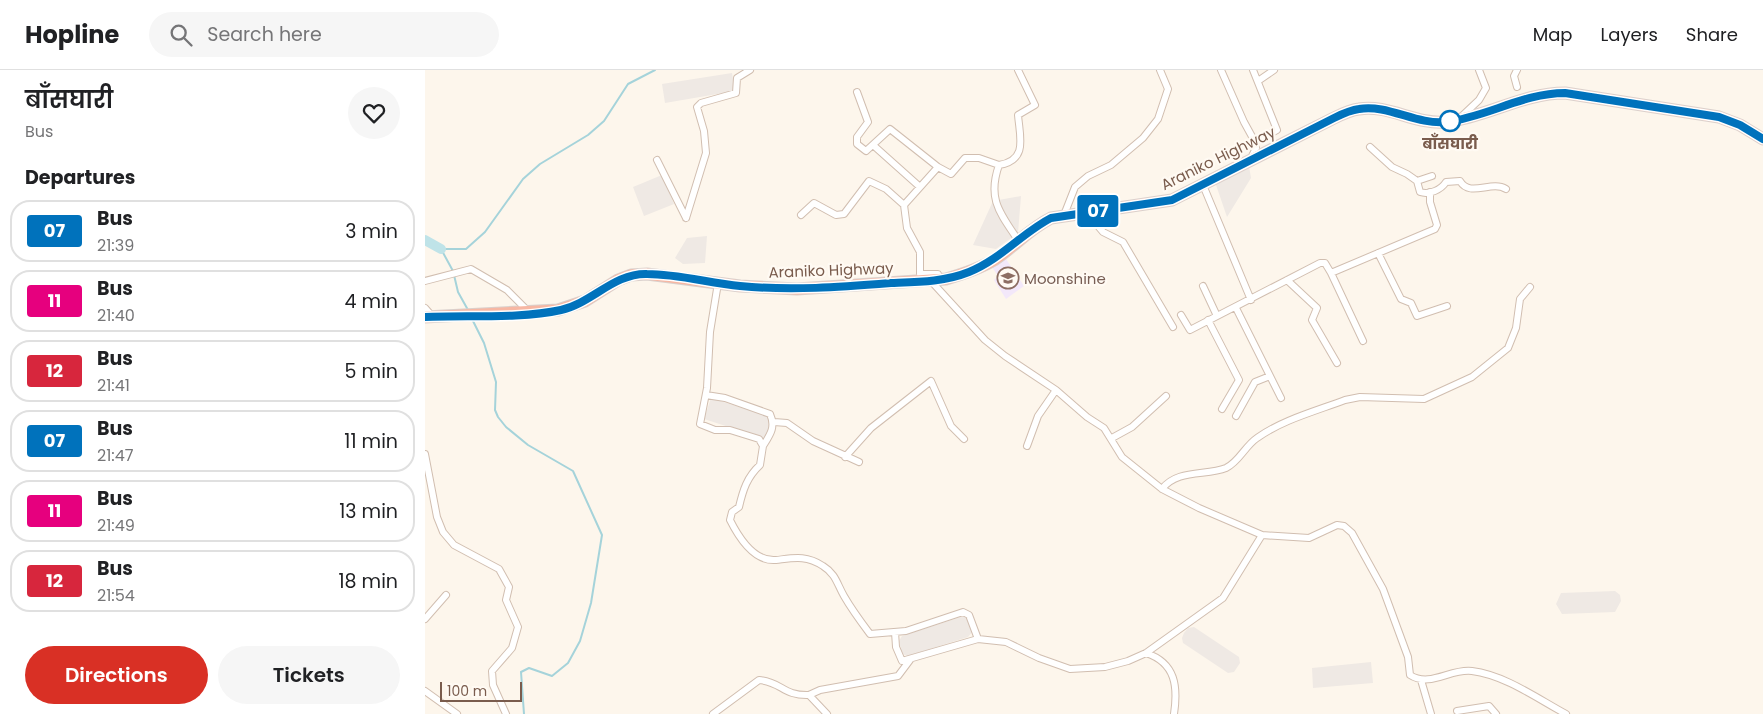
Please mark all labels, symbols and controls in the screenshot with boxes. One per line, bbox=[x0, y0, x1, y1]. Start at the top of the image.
search box bbox=[149, 12, 499, 57]
text: Hopline bbox=[25, 18, 119, 51]
icon: search bbox=[167, 21, 195, 49]
text: Search here bbox=[207, 21, 322, 48]
text: Map bbox=[1533, 22, 1573, 47]
text: Layers bbox=[1601, 22, 1658, 47]
text: Share bbox=[1686, 22, 1738, 47]
text: बाँसघारी bbox=[25, 83, 113, 116]
button: heart bbox=[348, 87, 400, 139]
marker: बाँसघारी bbox=[1439, 110, 1461, 132]
text: Bus bbox=[25, 120, 53, 143]
street label: Araniko Highway bbox=[1157, 121, 1279, 195]
place label: बाँसघारी bbox=[1421, 132, 1479, 154]
text: Departures bbox=[25, 164, 135, 191]
line badge: 07 bbox=[1075, 195, 1121, 227]
text: 07 bbox=[1087, 198, 1109, 223]
text: Bus bbox=[97, 205, 133, 232]
text: 07 bbox=[44, 218, 65, 243]
text: 3 min bbox=[345, 218, 398, 245]
text: 21:39 bbox=[97, 234, 134, 257]
street label: Araniko Highway bbox=[768, 257, 894, 283]
school or university icon: Moonshine bbox=[996, 266, 1020, 290]
place label: Moonshine bbox=[1024, 268, 1106, 289]
text: Bus bbox=[97, 275, 133, 302]
text: 11 bbox=[48, 288, 61, 313]
text: 4 min bbox=[345, 288, 398, 315]
text: 21:40 bbox=[97, 304, 135, 327]
text: Bus bbox=[97, 345, 133, 372]
text: 12 bbox=[46, 358, 63, 383]
text: 5 min bbox=[345, 358, 398, 385]
text: 21:41 bbox=[97, 374, 130, 397]
text: Bus bbox=[97, 415, 133, 442]
text: 07 bbox=[44, 428, 65, 453]
text: 11 min bbox=[344, 428, 398, 455]
text: 21:47 bbox=[97, 444, 134, 467]
text: Bus bbox=[97, 485, 133, 512]
text: 11 bbox=[48, 498, 61, 523]
text: 13 min bbox=[339, 498, 398, 525]
text: 21:49 bbox=[97, 514, 135, 537]
text: Bus bbox=[97, 555, 133, 582]
text: 12 bbox=[46, 568, 63, 593]
text: 18 min bbox=[338, 568, 398, 595]
text: 21:54 bbox=[97, 584, 135, 607]
button: Directions bbox=[25, 646, 208, 704]
button: Tickets bbox=[218, 646, 400, 704]
scale bar bbox=[440, 679, 523, 702]
text: 100 m bbox=[447, 681, 487, 701]

